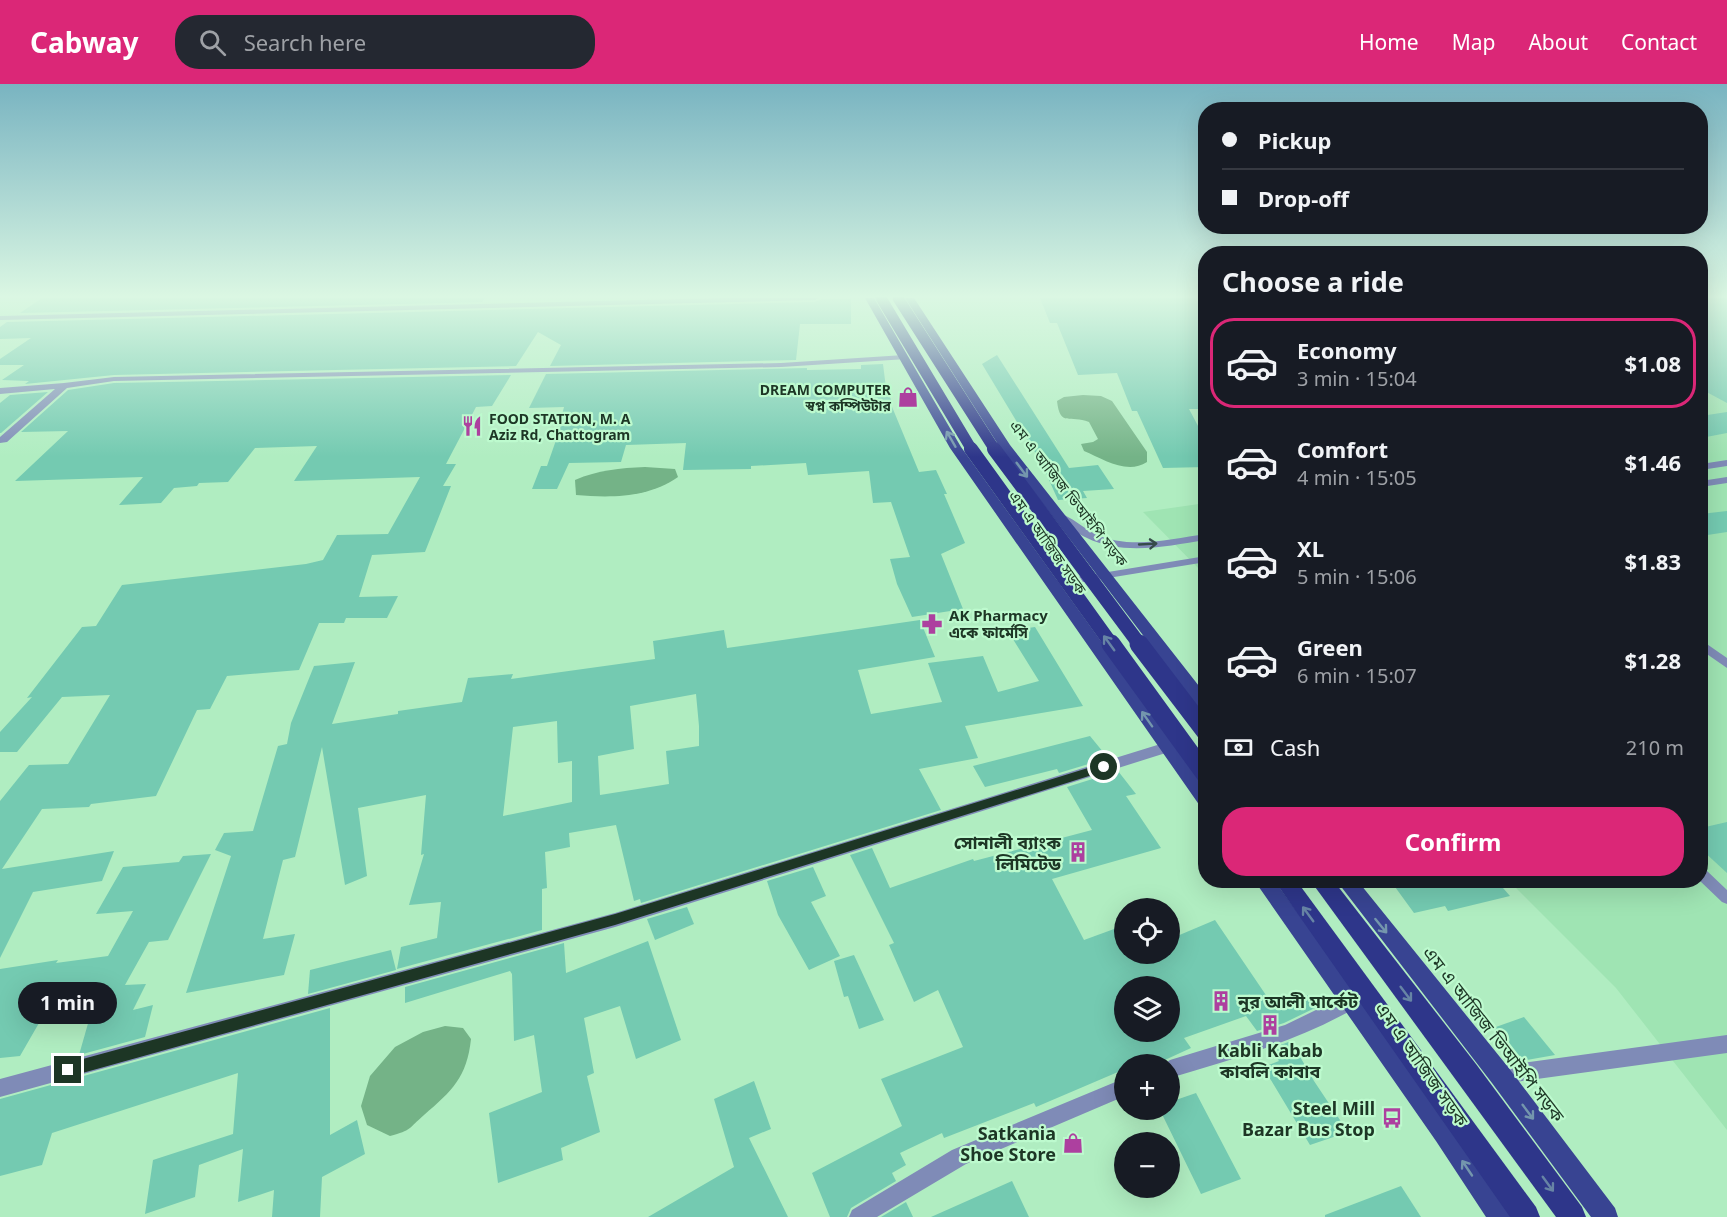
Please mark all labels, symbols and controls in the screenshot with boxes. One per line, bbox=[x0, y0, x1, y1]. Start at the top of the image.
search box bbox=[175, 15, 595, 69]
text: Cabway bbox=[30, 23, 139, 61]
icon: search bbox=[196, 26, 229, 59]
text: Search here bbox=[244, 27, 366, 57]
text: Home bbox=[1359, 28, 1419, 56]
text: Map bbox=[1452, 28, 1495, 56]
text: About bbox=[1528, 28, 1588, 56]
text: Contact bbox=[1621, 28, 1697, 56]
text: Pickup bbox=[1258, 125, 1331, 155]
text: Drop-off bbox=[1258, 183, 1349, 213]
text: Choose a ride bbox=[1222, 263, 1404, 300]
text: Economy bbox=[1297, 335, 1396, 365]
icon: car bbox=[1225, 336, 1279, 390]
text: $1.08 bbox=[1624, 348, 1681, 378]
text: 3 min · 15:04 bbox=[1297, 365, 1417, 392]
place label: DREAM COMPUTER স্বপ্ন কম্পিউটার bbox=[760, 380, 892, 415]
shop icon: DREAM COMPUTER স্বপ্ন কম্পিউটার bbox=[896, 385, 920, 409]
place label: FOOD STATION, M. A Aziz Rd, Chattogram bbox=[489, 409, 631, 444]
restaurant icon: FOOD STATION, M. A Aziz Rd, Chattogram bbox=[460, 414, 484, 438]
street label: এম এ আজিজ ভিআইপি সড়ক bbox=[1005, 416, 1133, 571]
one-way arrow bbox=[945, 431, 957, 448]
text: Comfort bbox=[1297, 434, 1388, 464]
icon: car bbox=[1225, 435, 1279, 489]
text: $1.46 bbox=[1624, 447, 1681, 477]
one-way arrow bbox=[1015, 461, 1028, 477]
text: 4 min · 15:05 bbox=[1297, 464, 1417, 491]
street label: এম এ আজিজ সড়ক bbox=[1005, 486, 1092, 599]
text: XL bbox=[1297, 533, 1324, 563]
icon: car bbox=[1225, 534, 1279, 588]
one-way arrow bbox=[1138, 539, 1158, 550]
text: $1.83 bbox=[1624, 546, 1681, 576]
text: 5 min · 15:06 bbox=[1297, 563, 1417, 590]
place label: AK Pharmacy একে ফার্মেসি bbox=[949, 605, 1048, 642]
pharmacy icon: AK Pharmacy একে ফার্মেসি bbox=[920, 612, 944, 636]
text: Green bbox=[1297, 632, 1363, 662]
icon: car bbox=[1225, 633, 1279, 687]
one-way arrow bbox=[1103, 636, 1115, 652]
text: $1.28 bbox=[1624, 645, 1681, 675]
text: 6 min · 15:07 bbox=[1297, 662, 1417, 689]
one-way arrow bbox=[1141, 712, 1154, 728]
icon: cash bbox=[1222, 731, 1255, 764]
text: Cash bbox=[1270, 732, 1320, 762]
text: 210 m bbox=[1626, 734, 1684, 761]
route start bbox=[1090, 753, 1117, 780]
button: Confirm bbox=[1222, 807, 1684, 876]
place label: সোনালী ব্যাংক লিমিটেড bbox=[954, 830, 1062, 875]
building icon: সোনালী ব্যাংক লিমিটেড bbox=[1066, 840, 1090, 864]
map controls bbox=[1114, 898, 1180, 1198]
button: locate bbox=[1114, 898, 1180, 964]
one-way arrow bbox=[1302, 906, 1314, 922]
one-way arrow bbox=[1375, 918, 1388, 934]
street label: এম এ আজিজ ভিআইপি সড়ক bbox=[1418, 941, 1570, 1127]
button: layers bbox=[1114, 976, 1180, 1042]
callout: 1 min bbox=[19, 983, 118, 1025]
one-way arrow bbox=[1400, 985, 1413, 1001]
text: 1 min bbox=[40, 989, 95, 1016]
building icon: নুর আলী মার্কেট bbox=[1209, 989, 1233, 1013]
place label: নুর আলী মার্কেট bbox=[1237, 989, 1359, 1013]
street label: এম এ আজিজ সড়ক bbox=[1370, 997, 1474, 1131]
building icon: Kabli Kabab কাবলি কাবাব bbox=[1258, 1013, 1282, 1037]
place label: Kabli Kabab কাবলি কাবাব bbox=[1217, 1038, 1323, 1083]
button: + bbox=[1114, 1054, 1180, 1120]
route end bbox=[54, 1056, 81, 1083]
place label: Steel Mill Bazar Bus Stop bbox=[1242, 1096, 1375, 1141]
one-way arrow bbox=[1522, 1104, 1534, 1120]
bus stop icon: Steel Mill Bazar Bus Stop bbox=[1380, 1106, 1404, 1130]
place label: Satkania Shoe Store bbox=[960, 1121, 1056, 1166]
shop icon: Satkania Shoe Store bbox=[1061, 1131, 1085, 1155]
button: − bbox=[1114, 1132, 1180, 1198]
one-way arrow bbox=[1461, 1160, 1474, 1177]
one-way arrow bbox=[1541, 1175, 1554, 1191]

